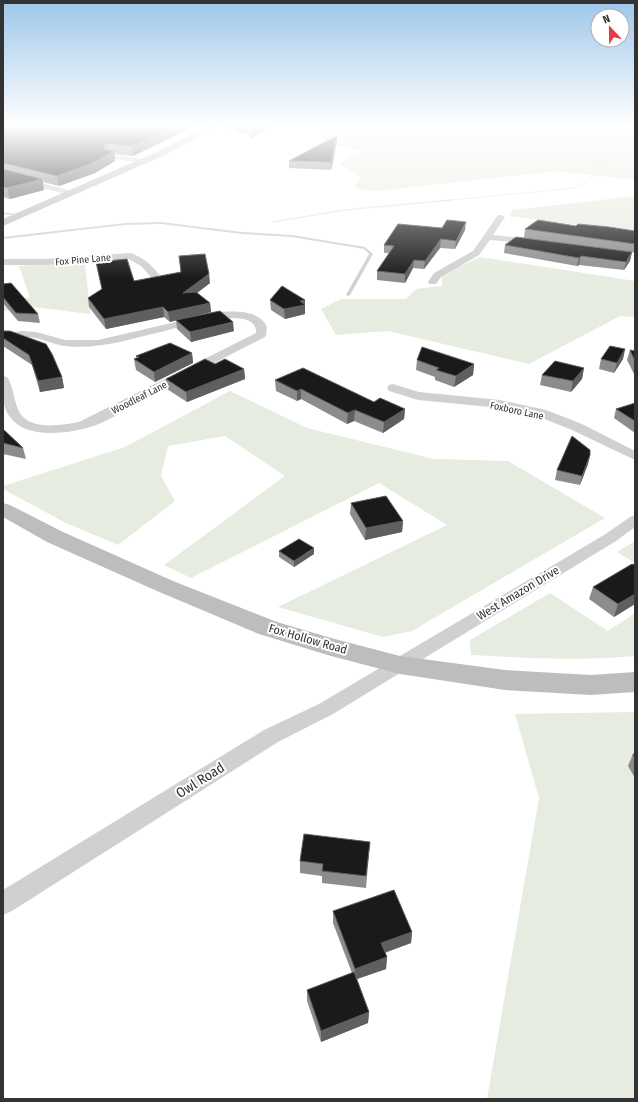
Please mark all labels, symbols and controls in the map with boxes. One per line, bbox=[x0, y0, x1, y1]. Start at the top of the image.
north arrow bbox=[590, 8, 630, 48]
text: N bbox=[601, 12, 612, 26]
street label: Fox Pine Lane bbox=[55, 252, 111, 268]
street label: Woodleaf Lane bbox=[110, 379, 169, 417]
street label: Foxboro Lane bbox=[489, 399, 545, 423]
street label: West Amazon Drive bbox=[474, 563, 562, 623]
street label: Fox Hollow Road bbox=[267, 621, 349, 657]
street label: Owl Road bbox=[173, 759, 228, 802]

